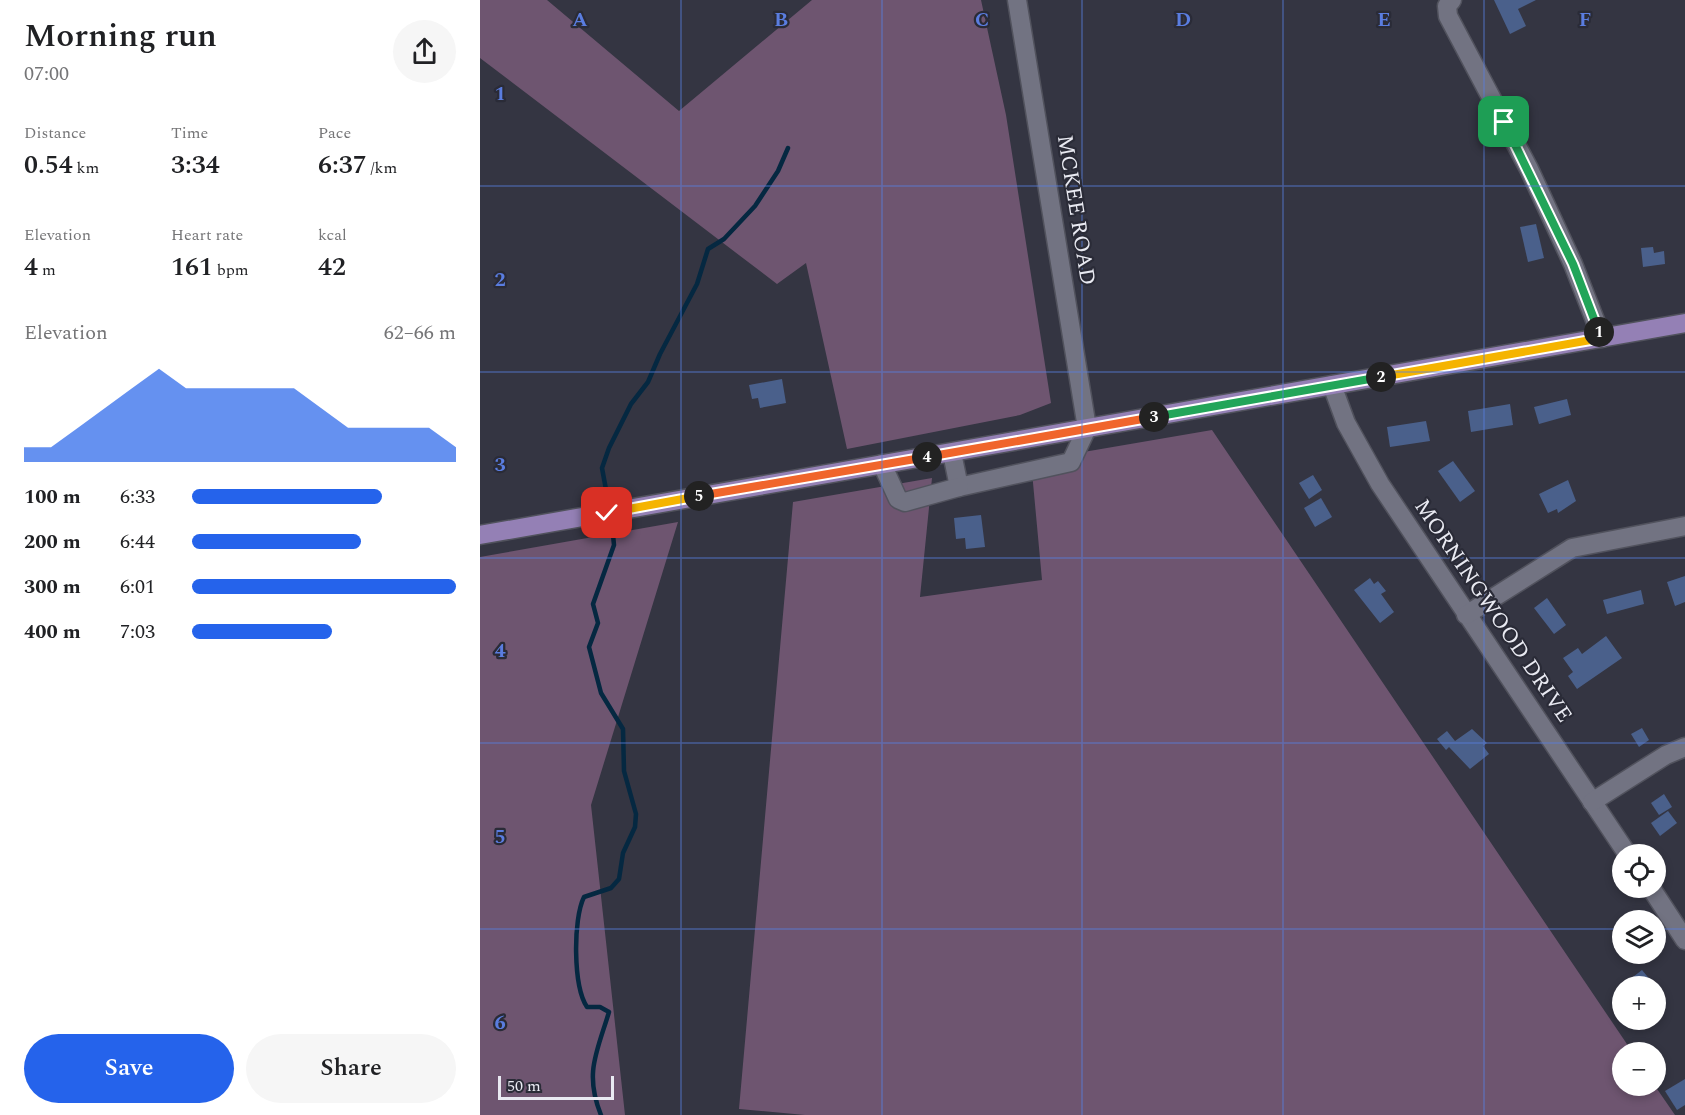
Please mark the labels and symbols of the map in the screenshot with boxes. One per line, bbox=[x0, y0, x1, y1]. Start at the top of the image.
text: A bbox=[572, 5, 588, 35]
text: B bbox=[774, 5, 788, 35]
text: C bbox=[975, 5, 989, 35]
text: D bbox=[1175, 5, 1191, 35]
text: E bbox=[1377, 5, 1391, 35]
text: F bbox=[1579, 5, 1591, 35]
text: 1 bbox=[494, 79, 506, 109]
pin bbox=[1478, 96, 1529, 147]
street label: MCKEE ROAD bbox=[1048, 132, 1104, 288]
text: 2 bbox=[494, 265, 506, 295]
pin: 1 bbox=[1584, 317, 1614, 347]
pin: 2 bbox=[1366, 362, 1396, 392]
pin: 3 bbox=[1139, 402, 1169, 432]
pin: 4 bbox=[912, 442, 942, 472]
text: 3 bbox=[494, 450, 506, 480]
pin: 5 bbox=[684, 481, 714, 511]
pin bbox=[581, 487, 632, 538]
street label: MORNINGWOOD DRIVE bbox=[1406, 492, 1580, 730]
text: 4 bbox=[494, 636, 506, 666]
text: 5 bbox=[494, 822, 506, 852]
text: 6 bbox=[494, 1008, 506, 1038]
scale bar bbox=[498, 1073, 614, 1100]

